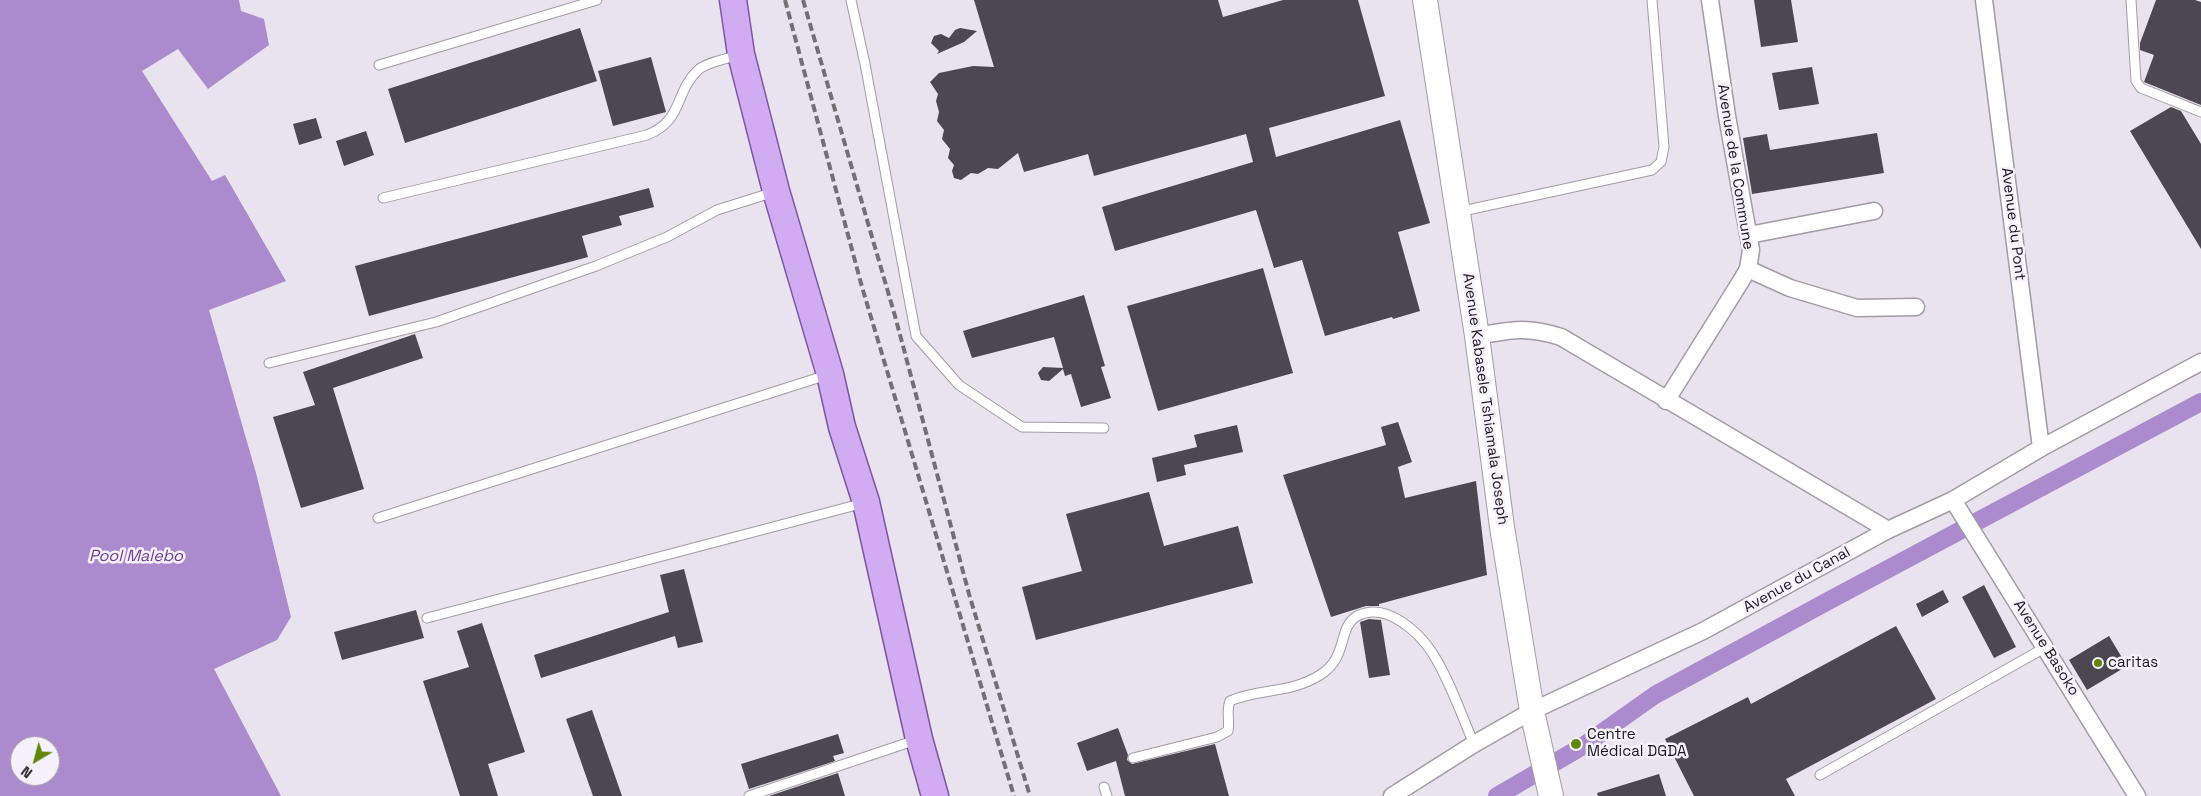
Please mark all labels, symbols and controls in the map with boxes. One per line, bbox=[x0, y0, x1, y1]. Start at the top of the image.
street label: Avenue de la Commune bbox=[1713, 83, 1757, 251]
street label: Avenue du Pont bbox=[1997, 167, 2029, 281]
street label: Avenue Kabasele Tshiamala Joseph bbox=[1458, 272, 1512, 526]
street label: Avenue du Canal bbox=[1740, 543, 1854, 617]
water label: Pool Malebo bbox=[89, 547, 183, 567]
street label: Avenue Basoko bbox=[2009, 597, 2083, 699]
place label: caritas bbox=[2108, 654, 2158, 672]
marker: caritas bbox=[2092, 657, 2104, 669]
place label: Centre Médical DGDA bbox=[1587, 726, 1686, 761]
north arrow bbox=[10, 736, 60, 786]
marker: Centre Médical DGDA bbox=[1569, 737, 1583, 751]
text: N bbox=[17, 762, 36, 782]

